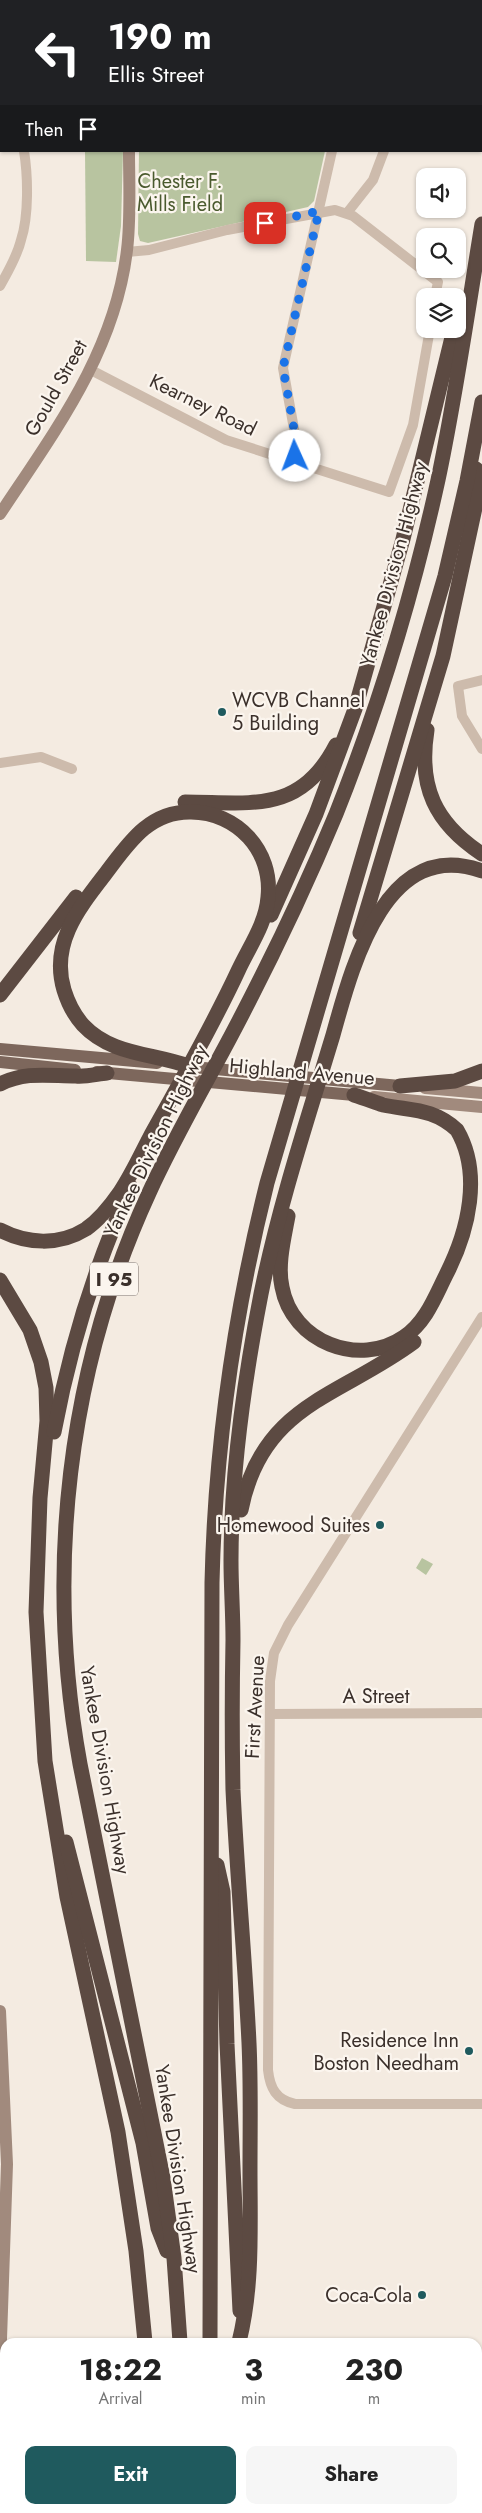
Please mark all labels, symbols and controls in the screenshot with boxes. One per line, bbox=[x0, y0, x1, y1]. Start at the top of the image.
text: 190 m bbox=[108, 12, 212, 62]
icon: left bbox=[25, 20, 90, 85]
text: Ellis Street bbox=[108, 58, 204, 90]
icon: arrive bbox=[74, 115, 102, 143]
text: Then bbox=[25, 116, 64, 143]
park label: Chester F. Mills Field bbox=[137, 167, 223, 219]
map controls bbox=[416, 168, 466, 338]
button: sound bbox=[416, 168, 466, 218]
pin bbox=[244, 202, 286, 244]
icon: arrive bbox=[251, 209, 279, 237]
button: search bbox=[416, 228, 466, 278]
button: layers bbox=[416, 288, 466, 338]
street label: Gould Street bbox=[17, 334, 95, 442]
street label: Kearney Road bbox=[145, 367, 261, 443]
position arrow bbox=[268, 429, 320, 481]
street label: Yankee Division Highway bbox=[353, 458, 435, 670]
place label: WCVB Channel 5 Building bbox=[232, 686, 365, 738]
marker: WCVB Channel 5 Building bbox=[216, 706, 228, 718]
street label: Yankee Division Highway bbox=[97, 1040, 215, 1242]
street label: Highland Avenue bbox=[228, 1051, 376, 1093]
road number: I 95 bbox=[90, 1262, 138, 1296]
place label: Homewood Suites bbox=[217, 1511, 370, 1540]
marker: Homewood Suites bbox=[374, 1519, 386, 1531]
street label: First Avenue bbox=[238, 1655, 272, 1759]
street label: Yankee Division Highway bbox=[72, 1664, 138, 1877]
street label: A Street bbox=[343, 1682, 410, 1711]
place label: Residence Inn Boston Needham bbox=[313, 2026, 459, 2078]
marker: Residence Inn Boston Needham bbox=[463, 2045, 475, 2057]
street label: Yankee Division Highway bbox=[147, 2062, 209, 2276]
place label: Coca-Cola bbox=[325, 2281, 412, 2310]
marker: Coca-Cola bbox=[416, 2289, 428, 2301]
text: 18:22 bbox=[79, 2348, 162, 2391]
text: 3 bbox=[244, 2348, 263, 2391]
text: 230 bbox=[345, 2348, 403, 2391]
text: Arrival bbox=[98, 2387, 143, 2410]
text: min bbox=[241, 2387, 266, 2410]
text: m bbox=[368, 2387, 380, 2410]
button: Exit bbox=[25, 2446, 236, 2504]
button: Share bbox=[246, 2446, 457, 2504]

